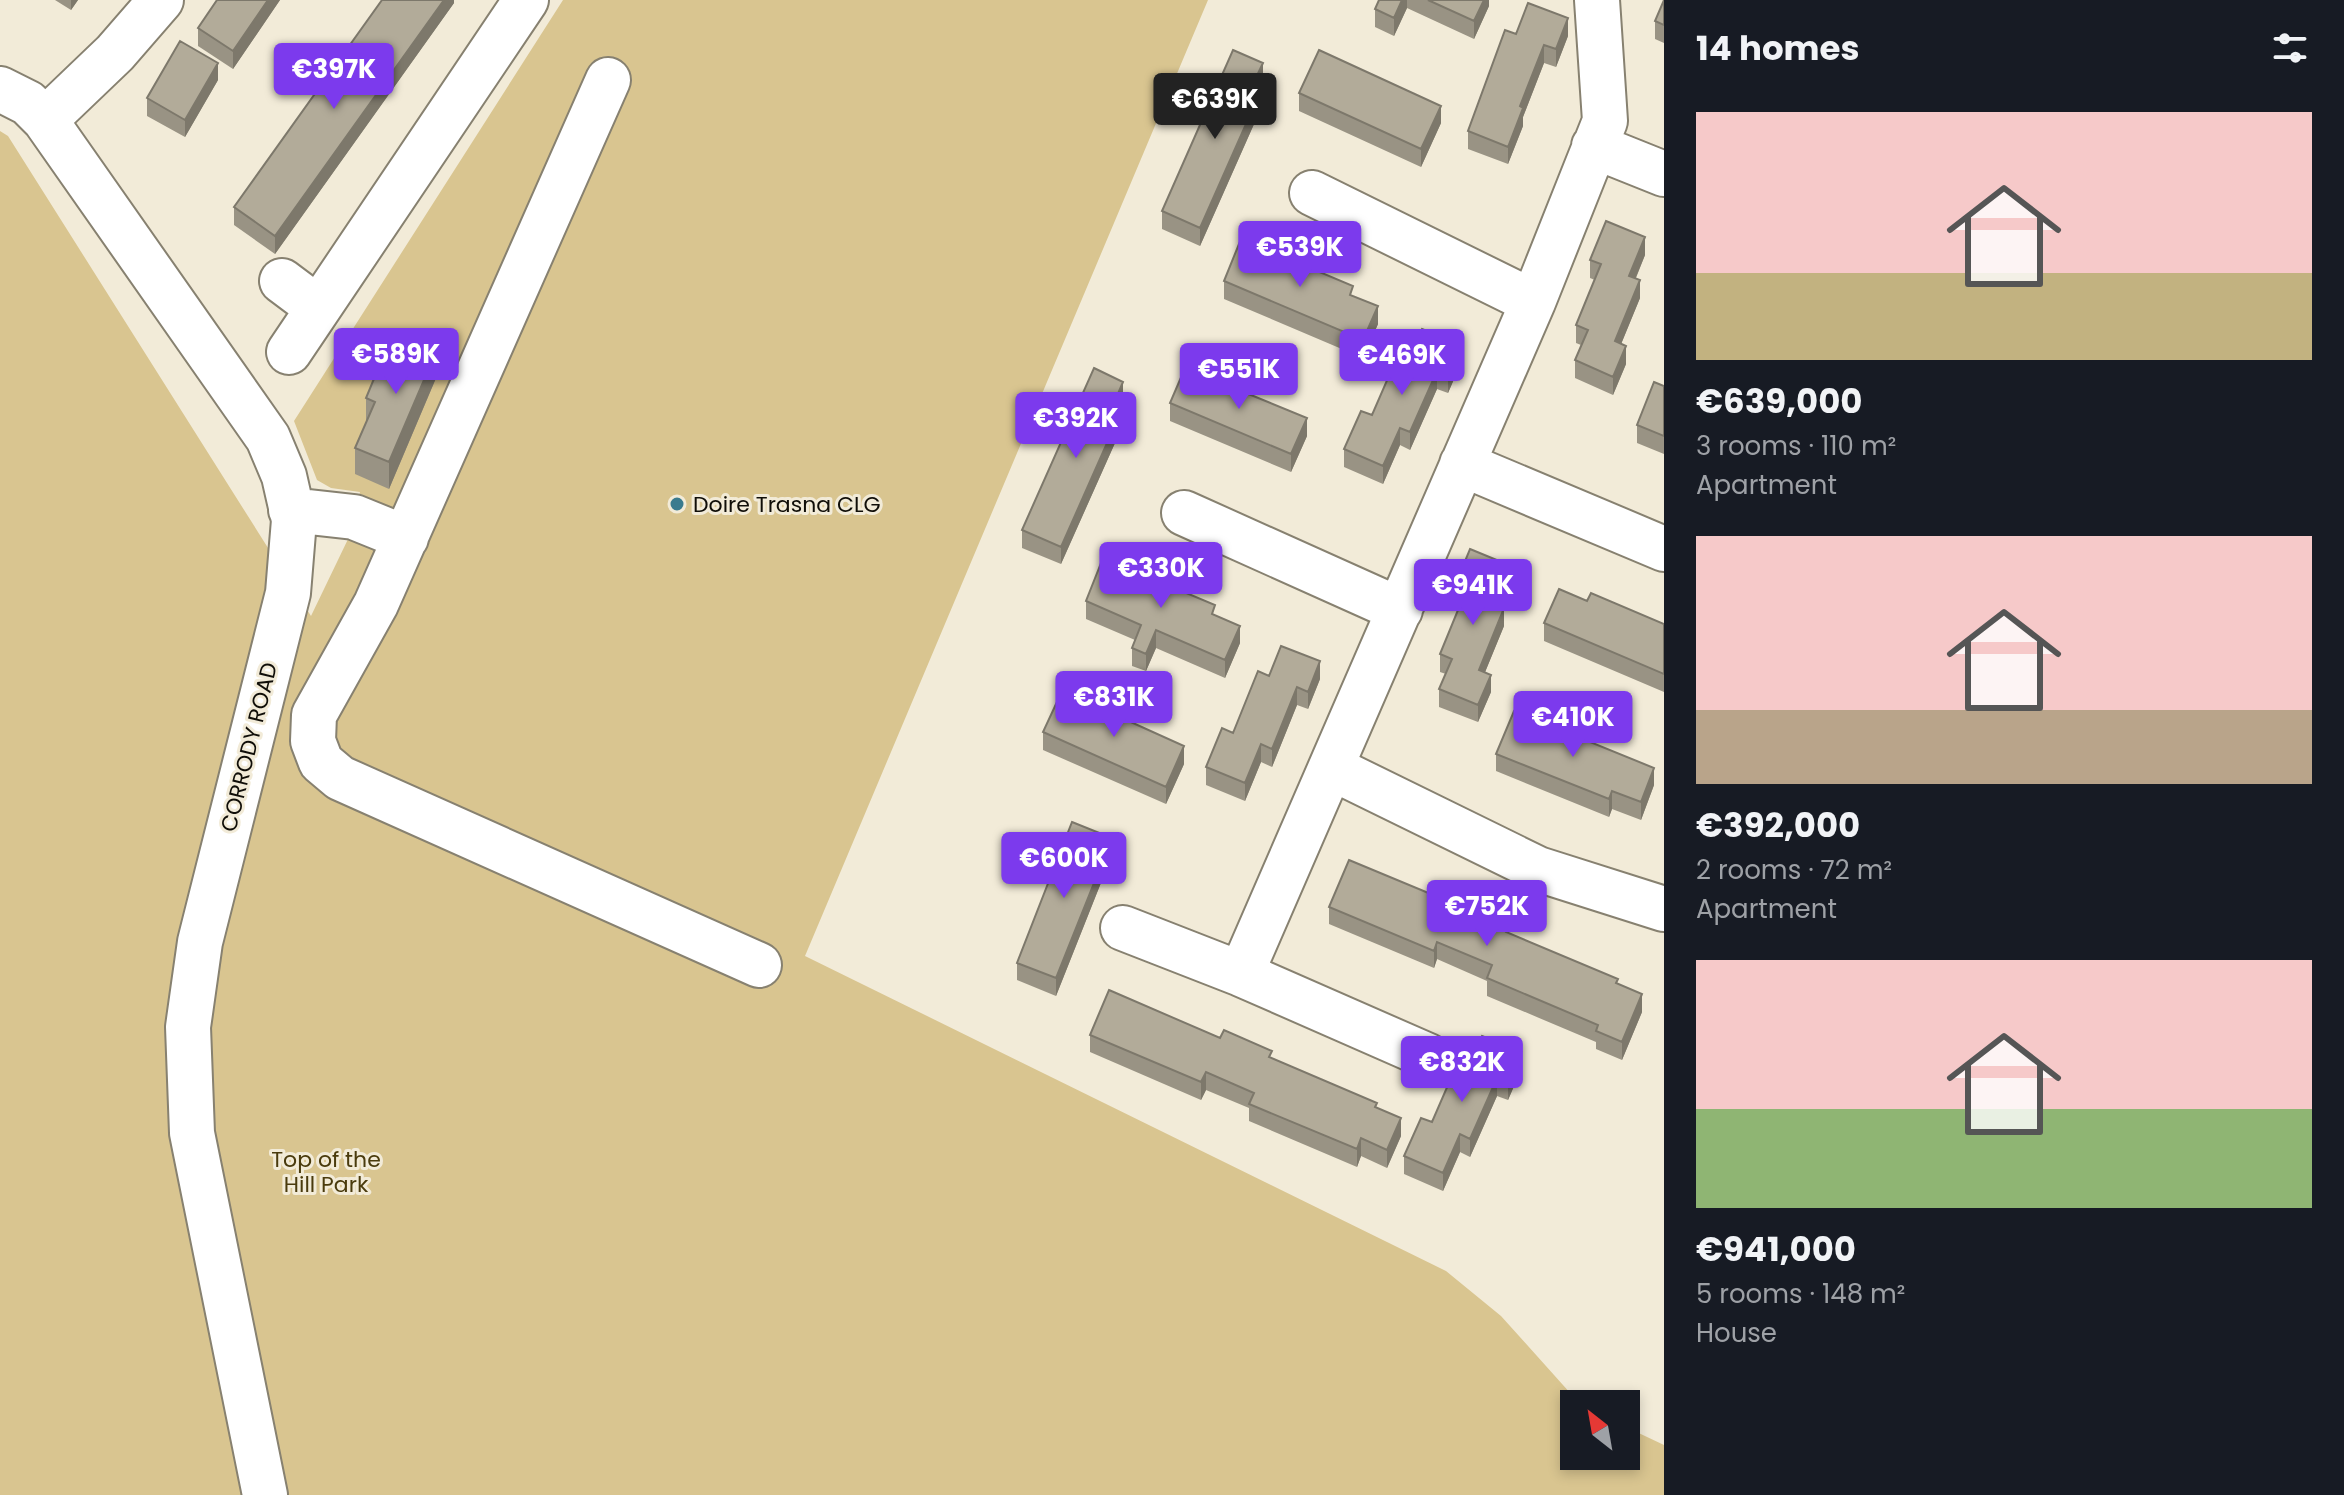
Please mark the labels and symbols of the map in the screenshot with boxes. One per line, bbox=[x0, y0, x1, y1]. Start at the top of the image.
pin: €397K bbox=[278, 43, 390, 111]
pin: €639K bbox=[1159, 73, 1271, 141]
pin: €539K bbox=[1244, 221, 1356, 289]
pin: €589K bbox=[340, 328, 452, 396]
pin: €469K bbox=[1346, 329, 1458, 397]
pin: €551K bbox=[1183, 343, 1295, 411]
pin: €392K bbox=[1020, 392, 1132, 460]
place label: Doire Trasna CLG bbox=[693, 489, 881, 520]
marker: Doire Trasna CLG bbox=[668, 495, 686, 513]
pin: €330K bbox=[1105, 542, 1217, 610]
pin: €941K bbox=[1417, 559, 1529, 627]
street label: CORRODY ROAD bbox=[213, 659, 285, 835]
pin: €831K bbox=[1058, 671, 1170, 739]
pin: €410K bbox=[1517, 691, 1629, 759]
pin: €600K bbox=[1008, 832, 1120, 900]
pin: €752K bbox=[1431, 880, 1543, 948]
pin: €832K bbox=[1406, 1036, 1518, 1104]
park label: Top of the Hill Park bbox=[271, 1144, 381, 1200]
north arrow bbox=[1560, 1390, 1640, 1470]

